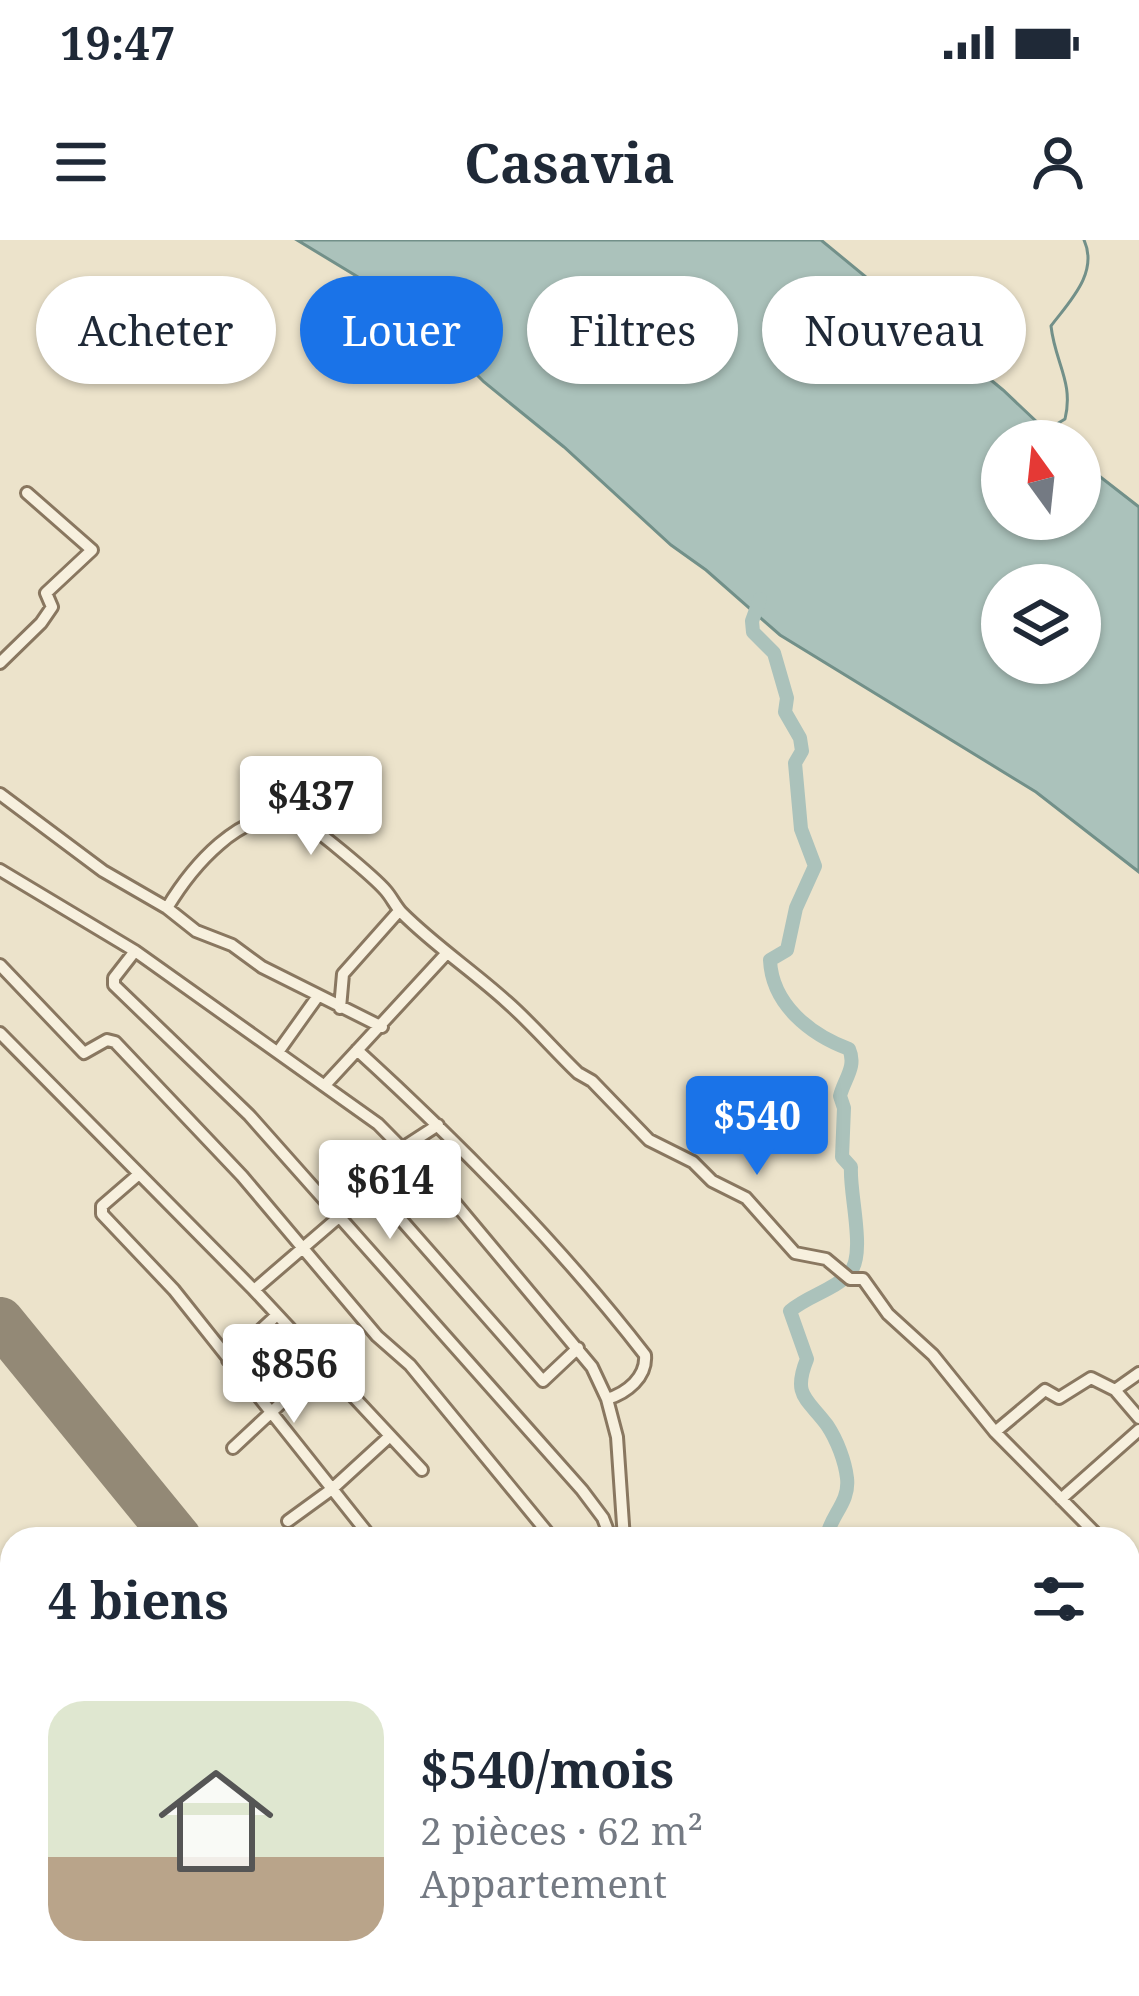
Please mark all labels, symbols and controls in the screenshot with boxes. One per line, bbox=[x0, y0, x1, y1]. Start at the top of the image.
text: 19:47 bbox=[60, 12, 175, 73]
text: Casavia bbox=[464, 125, 675, 199]
icon: menu bbox=[48, 129, 114, 195]
icon: person bbox=[1025, 129, 1091, 195]
chip: Acheter bbox=[36, 276, 276, 384]
chip: Louer bbox=[300, 276, 503, 384]
chip: Filtres bbox=[527, 276, 738, 384]
chip: Nouveau bbox=[762, 276, 1026, 384]
north arrow bbox=[981, 420, 1101, 540]
map controls bbox=[981, 420, 1101, 684]
button: layers bbox=[981, 564, 1101, 684]
pin: $437 bbox=[240, 756, 382, 858]
text: $437 bbox=[267, 768, 355, 821]
pin: $540 bbox=[686, 1076, 828, 1178]
text: $540 bbox=[713, 1088, 801, 1141]
pin: $614 bbox=[319, 1140, 461, 1242]
text: $614 bbox=[346, 1152, 434, 1205]
pin: $856 bbox=[223, 1324, 365, 1426]
text: $856 bbox=[250, 1336, 338, 1389]
text: 4 biens bbox=[48, 1564, 229, 1634]
icon: filters bbox=[1026, 1566, 1092, 1632]
text: $540/mois bbox=[420, 1733, 674, 1803]
icon: home bbox=[144, 1749, 288, 1893]
text: 2 pièces · 62 m² bbox=[420, 1803, 703, 1856]
text: Appartement bbox=[420, 1856, 667, 1909]

